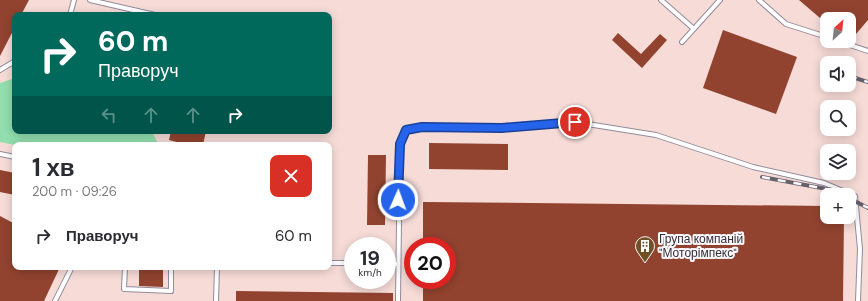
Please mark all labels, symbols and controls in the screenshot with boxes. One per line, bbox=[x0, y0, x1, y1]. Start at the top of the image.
north arrow bbox=[820, 12, 856, 48]
map controls bbox=[820, 12, 856, 224]
text: 60 m bbox=[98, 23, 168, 60]
icon: right bbox=[32, 28, 84, 80]
button: sound bbox=[820, 56, 856, 92]
text: Праворуч bbox=[98, 59, 179, 83]
button: search bbox=[820, 100, 856, 136]
icon: left bbox=[98, 104, 120, 126]
icon: ahead bbox=[140, 104, 162, 126]
icon: ahead bbox=[182, 104, 204, 126]
icon: right bbox=[224, 104, 246, 126]
pin bbox=[558, 105, 592, 139]
icon: arrive bbox=[564, 111, 586, 133]
button: layers bbox=[820, 144, 856, 180]
text: 1 хв bbox=[32, 152, 74, 183]
button: close bbox=[270, 155, 312, 197]
position arrow bbox=[377, 179, 419, 221]
text: 200 m · 09:26 bbox=[32, 183, 117, 200]
button: + bbox=[820, 188, 856, 224]
icon: right bbox=[32, 225, 54, 247]
text: Праворуч bbox=[66, 226, 139, 246]
text: 60 m bbox=[275, 226, 312, 246]
place label: Група компаній "Моторімпекс" bbox=[659, 231, 743, 261]
building icon: Група компаній "Моторімпекс" bbox=[634, 235, 656, 263]
speed limit sign: 20 bbox=[404, 237, 456, 289]
text: 19 bbox=[360, 245, 380, 271]
text: km/h bbox=[358, 266, 382, 279]

